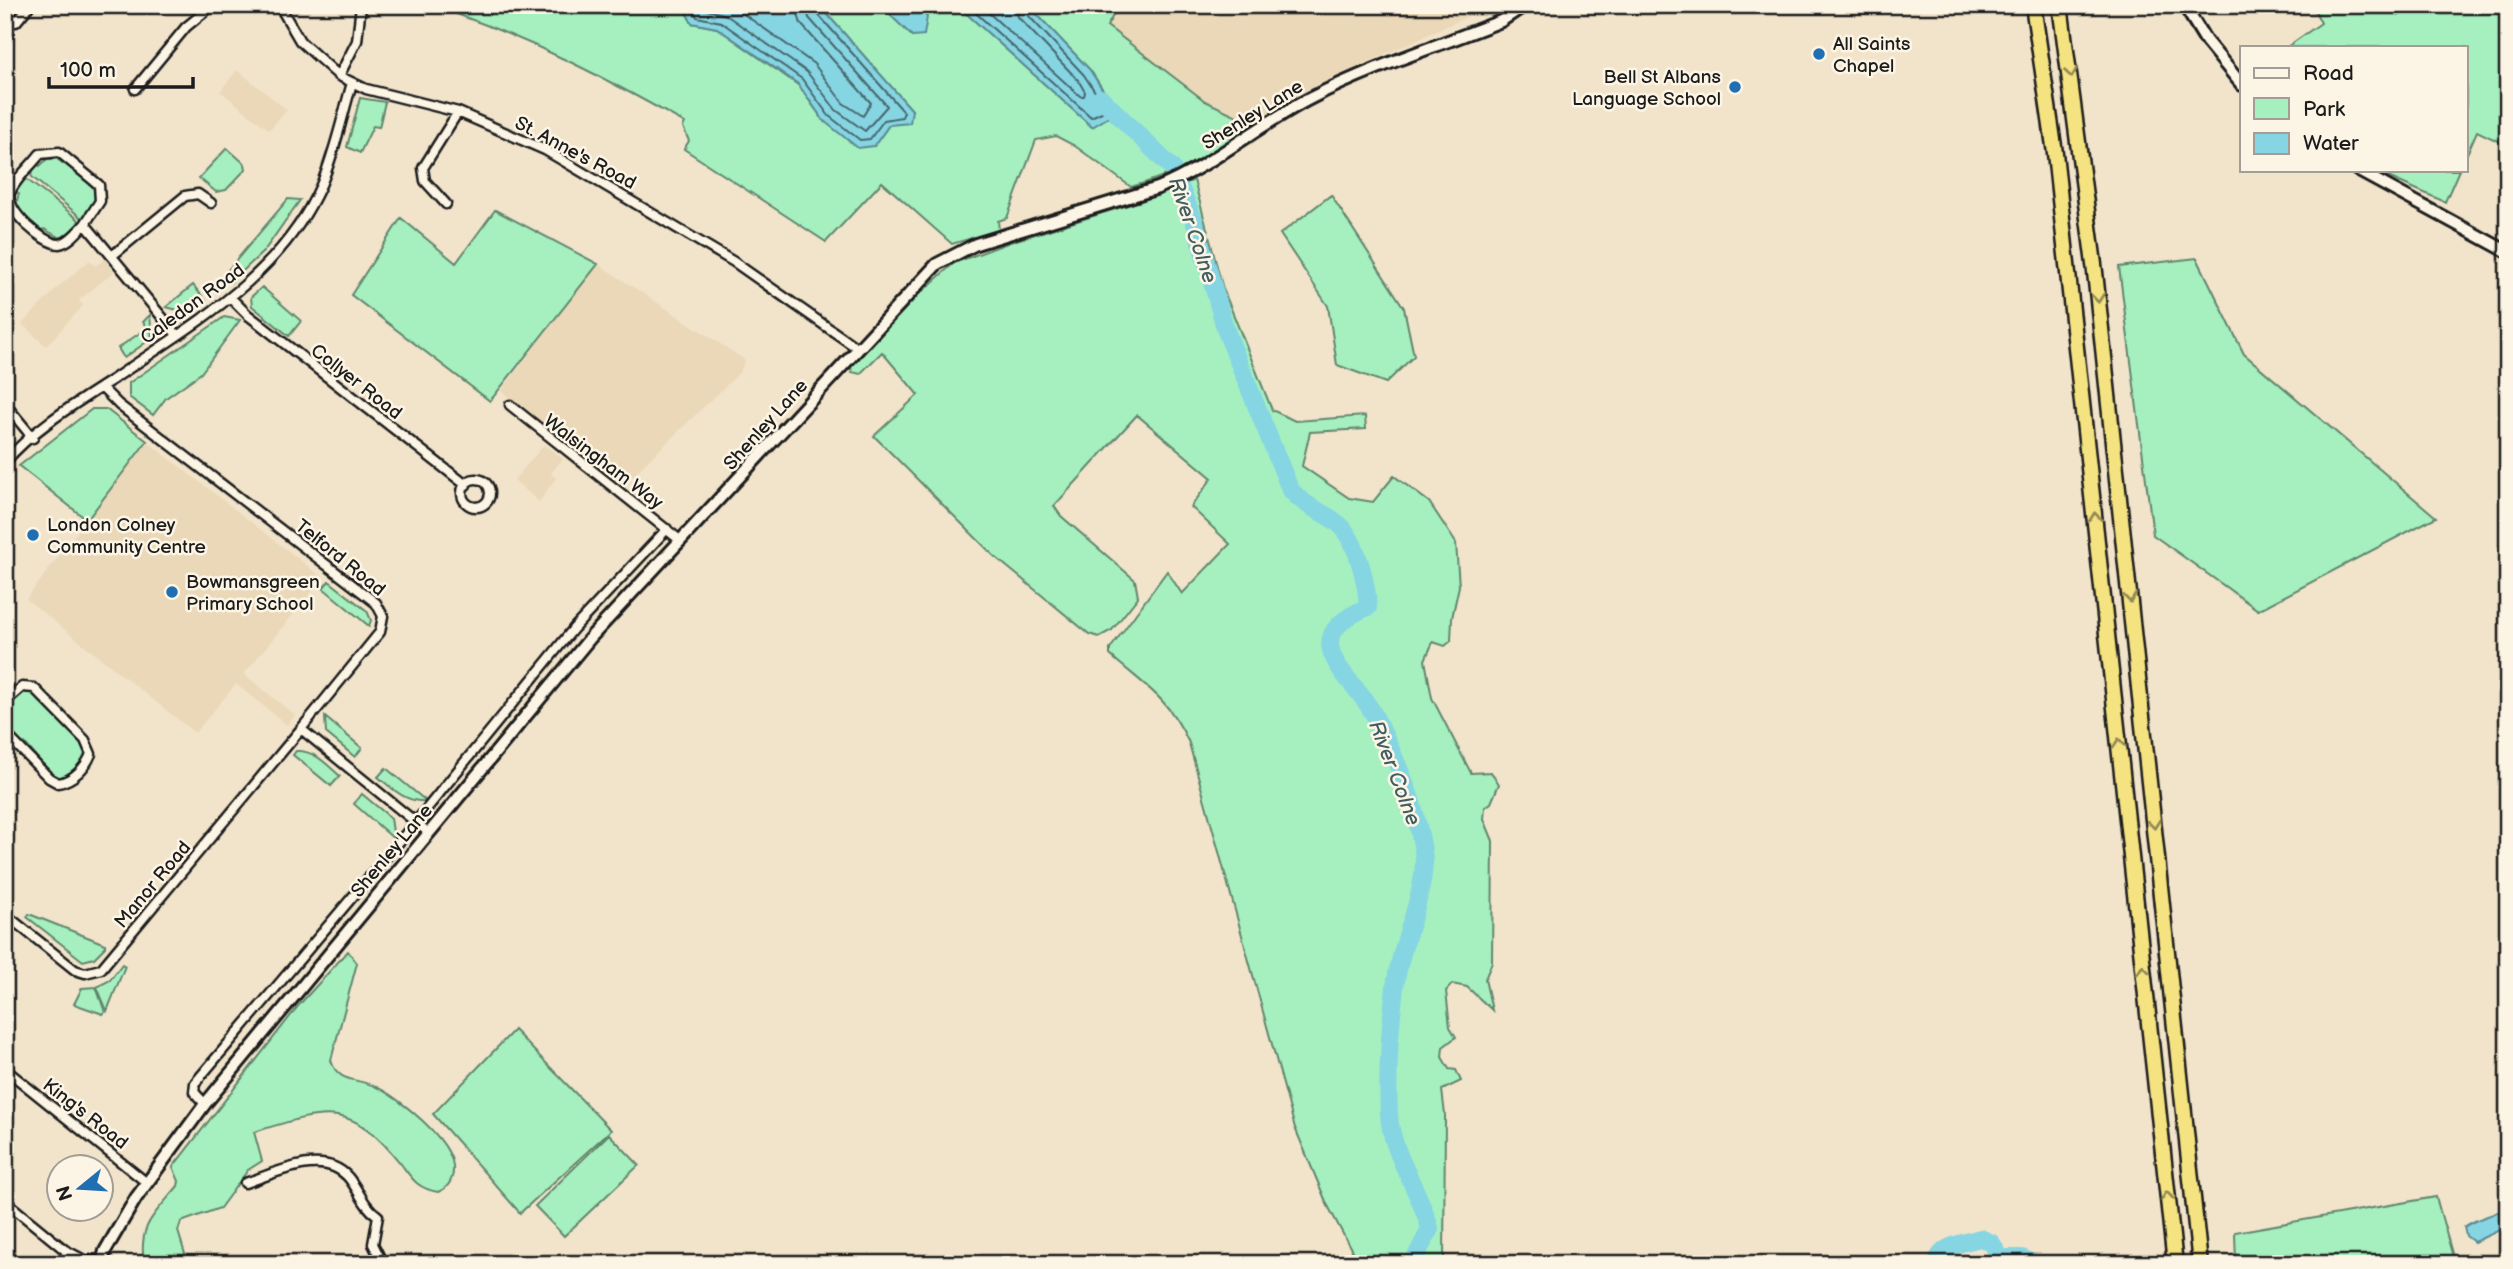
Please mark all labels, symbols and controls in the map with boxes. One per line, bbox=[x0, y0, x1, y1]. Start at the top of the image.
place label: All Saints Chapel bbox=[1833, 33, 1910, 78]
scale bar bbox=[49, 46, 192, 90]
marker: All Saints Chapel bbox=[1811, 46, 1827, 62]
legend bbox=[2240, 46, 2468, 172]
text: 100 m bbox=[60, 58, 116, 83]
text: Road bbox=[2303, 61, 2354, 86]
place label: Bell St Albans Language School bbox=[1572, 66, 1721, 111]
one-way arrow bbox=[2063, 67, 2078, 79]
street label: Shenley Lane bbox=[1198, 75, 1308, 155]
marker: Bell St Albans Language School bbox=[1727, 79, 1743, 95]
text: Park bbox=[2303, 97, 2346, 122]
street label: St. Anne's Road bbox=[511, 112, 640, 195]
text: Water bbox=[2303, 131, 2359, 156]
water label: River Colne bbox=[1163, 174, 1222, 286]
street label: Caledon Road bbox=[136, 259, 249, 350]
one-way arrow bbox=[2090, 293, 2105, 304]
street label: Collyer Road bbox=[306, 339, 406, 425]
street label: Shenley Lane bbox=[719, 375, 813, 475]
street label: Walsingham Way bbox=[539, 410, 668, 515]
one-way arrow bbox=[2088, 511, 2103, 522]
place label: London Colney Community Centre bbox=[47, 514, 206, 559]
street label: Telford Road bbox=[290, 515, 390, 601]
marker: London Colney Community Centre bbox=[25, 527, 41, 543]
place label: Bowmansgreen Primary School bbox=[186, 571, 320, 616]
marker: Bowmansgreen Primary School bbox=[164, 584, 180, 600]
one-way arrow bbox=[2122, 593, 2137, 604]
water label: River Colne bbox=[1363, 717, 1426, 829]
one-way arrow bbox=[2112, 738, 2127, 749]
street label: Shenley Lane bbox=[346, 800, 438, 902]
one-way arrow bbox=[2146, 819, 2161, 830]
street label: Manor Road bbox=[110, 837, 196, 933]
one-way arrow bbox=[2136, 964, 2151, 975]
street label: King's Road bbox=[38, 1074, 132, 1155]
north arrow bbox=[46, 1154, 116, 1224]
text: N bbox=[52, 1182, 78, 1203]
one-way arrow bbox=[2160, 1190, 2175, 1202]

